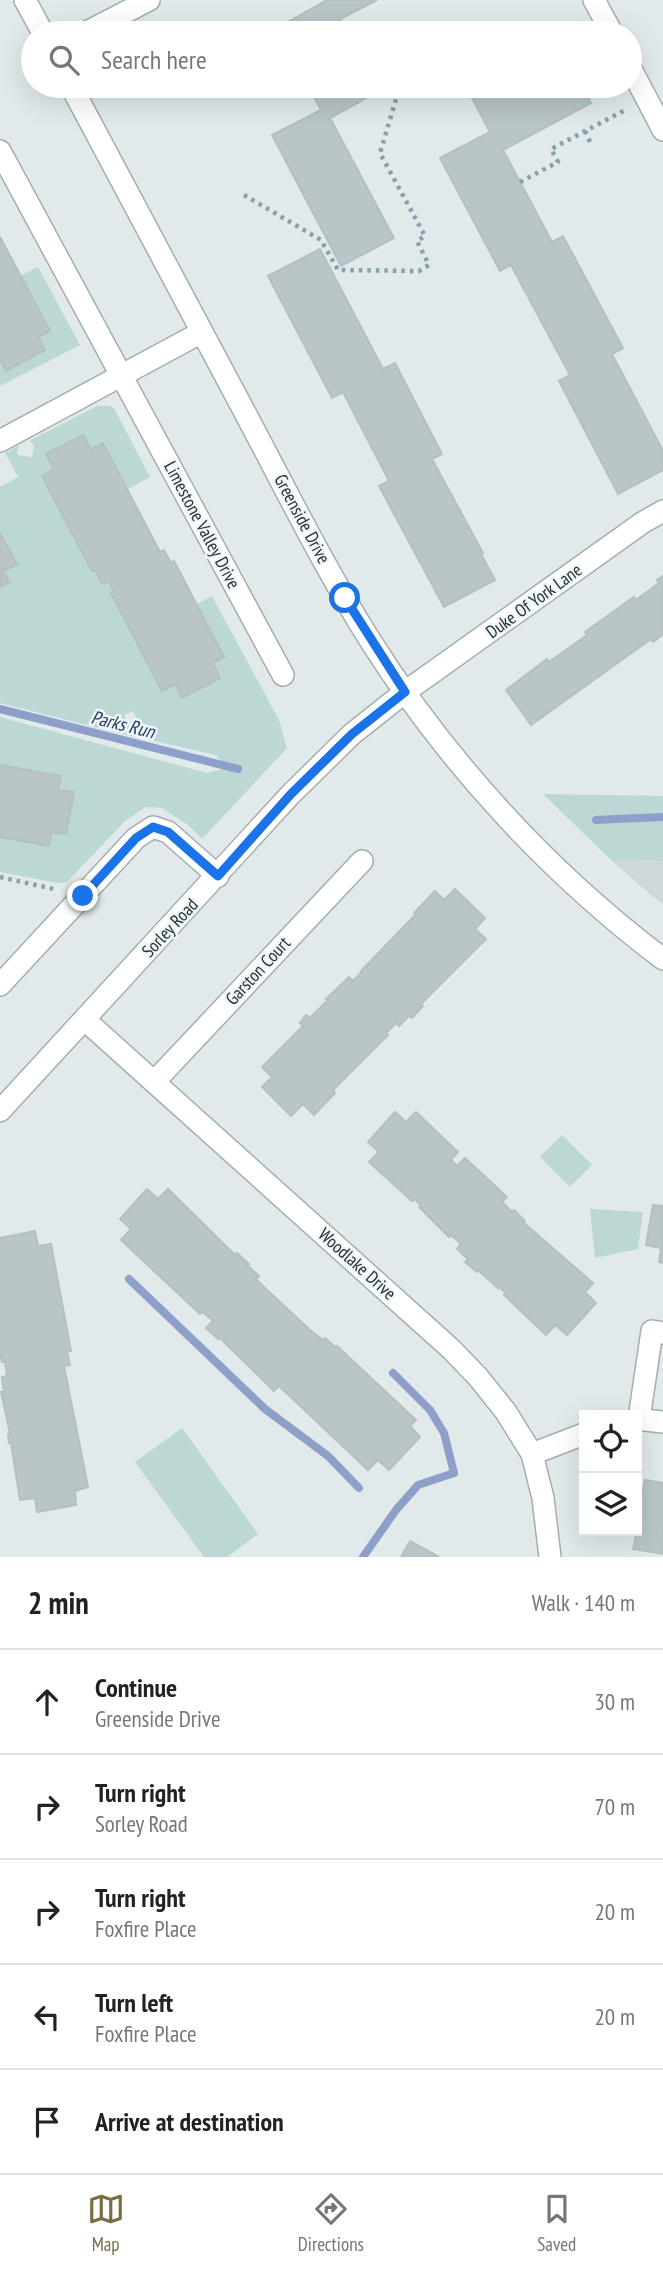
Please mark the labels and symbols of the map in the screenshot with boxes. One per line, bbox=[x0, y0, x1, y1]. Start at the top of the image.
street label: Limestone Valley Drive bbox=[159, 457, 246, 592]
street label: Greenside Drive bbox=[269, 470, 336, 567]
street label: Duke Of York Lane bbox=[481, 558, 586, 643]
route start bbox=[329, 582, 360, 613]
water label: Parks Run bbox=[89, 705, 159, 744]
route end bbox=[67, 880, 98, 911]
street label: Sorley Road bbox=[136, 893, 203, 962]
street label: Garston Court bbox=[220, 932, 295, 1010]
street label: Woodlake Drive bbox=[314, 1223, 401, 1305]

